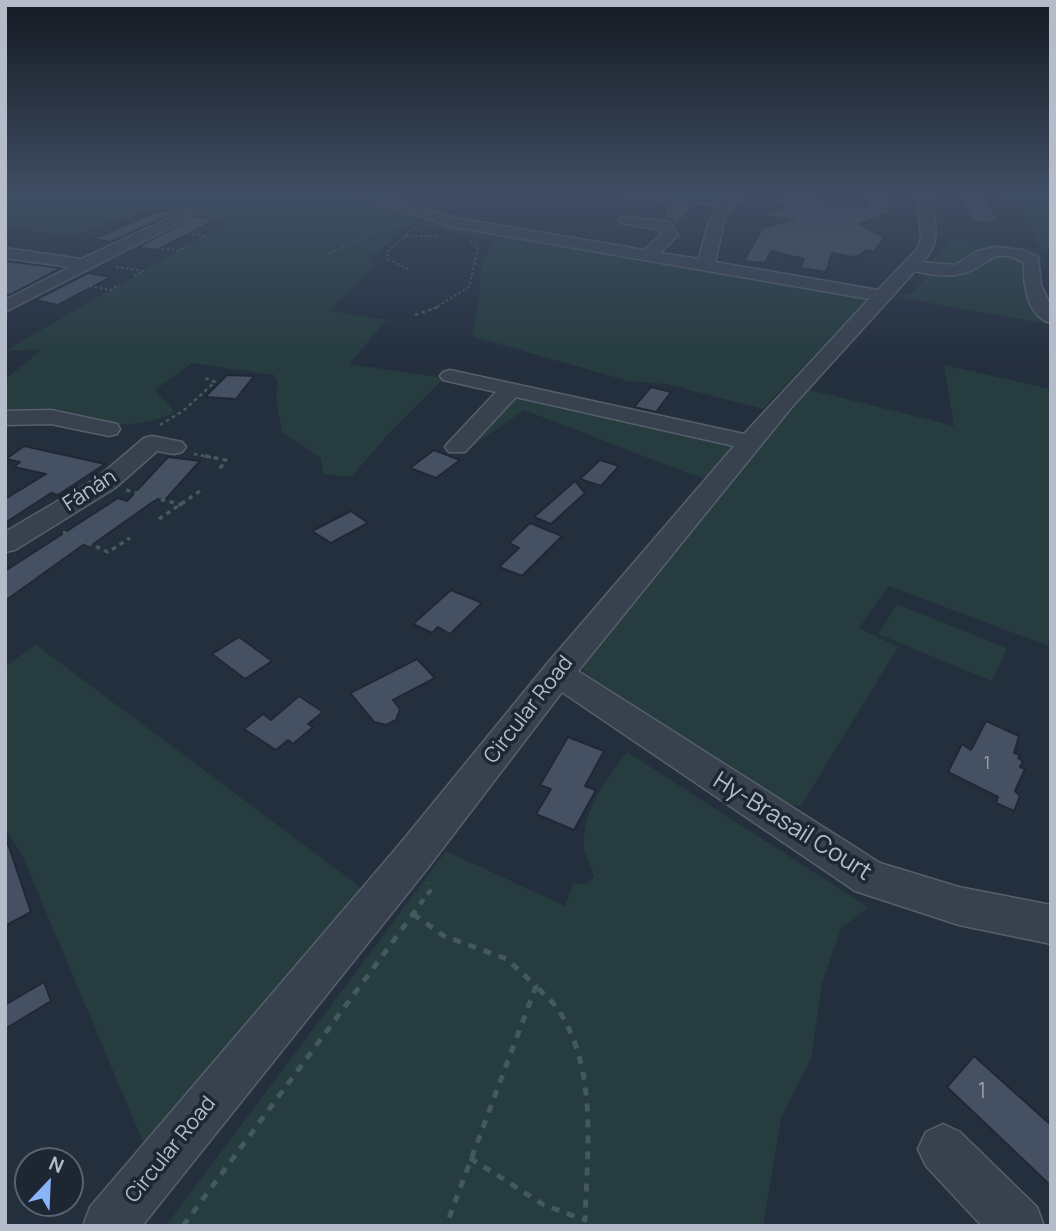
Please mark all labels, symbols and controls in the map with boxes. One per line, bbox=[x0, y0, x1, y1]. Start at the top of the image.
street label: Fánán bbox=[59, 465, 121, 517]
street label: Circular Road bbox=[479, 651, 579, 769]
house number: 1 bbox=[983, 753, 991, 775]
street label: Hy-Brasail Court bbox=[708, 767, 876, 887]
house number: 1 bbox=[978, 1079, 986, 1105]
street label: Circular Road bbox=[120, 1092, 222, 1208]
north arrow bbox=[14, 1147, 84, 1217]
text: N bbox=[45, 1150, 68, 1179]

